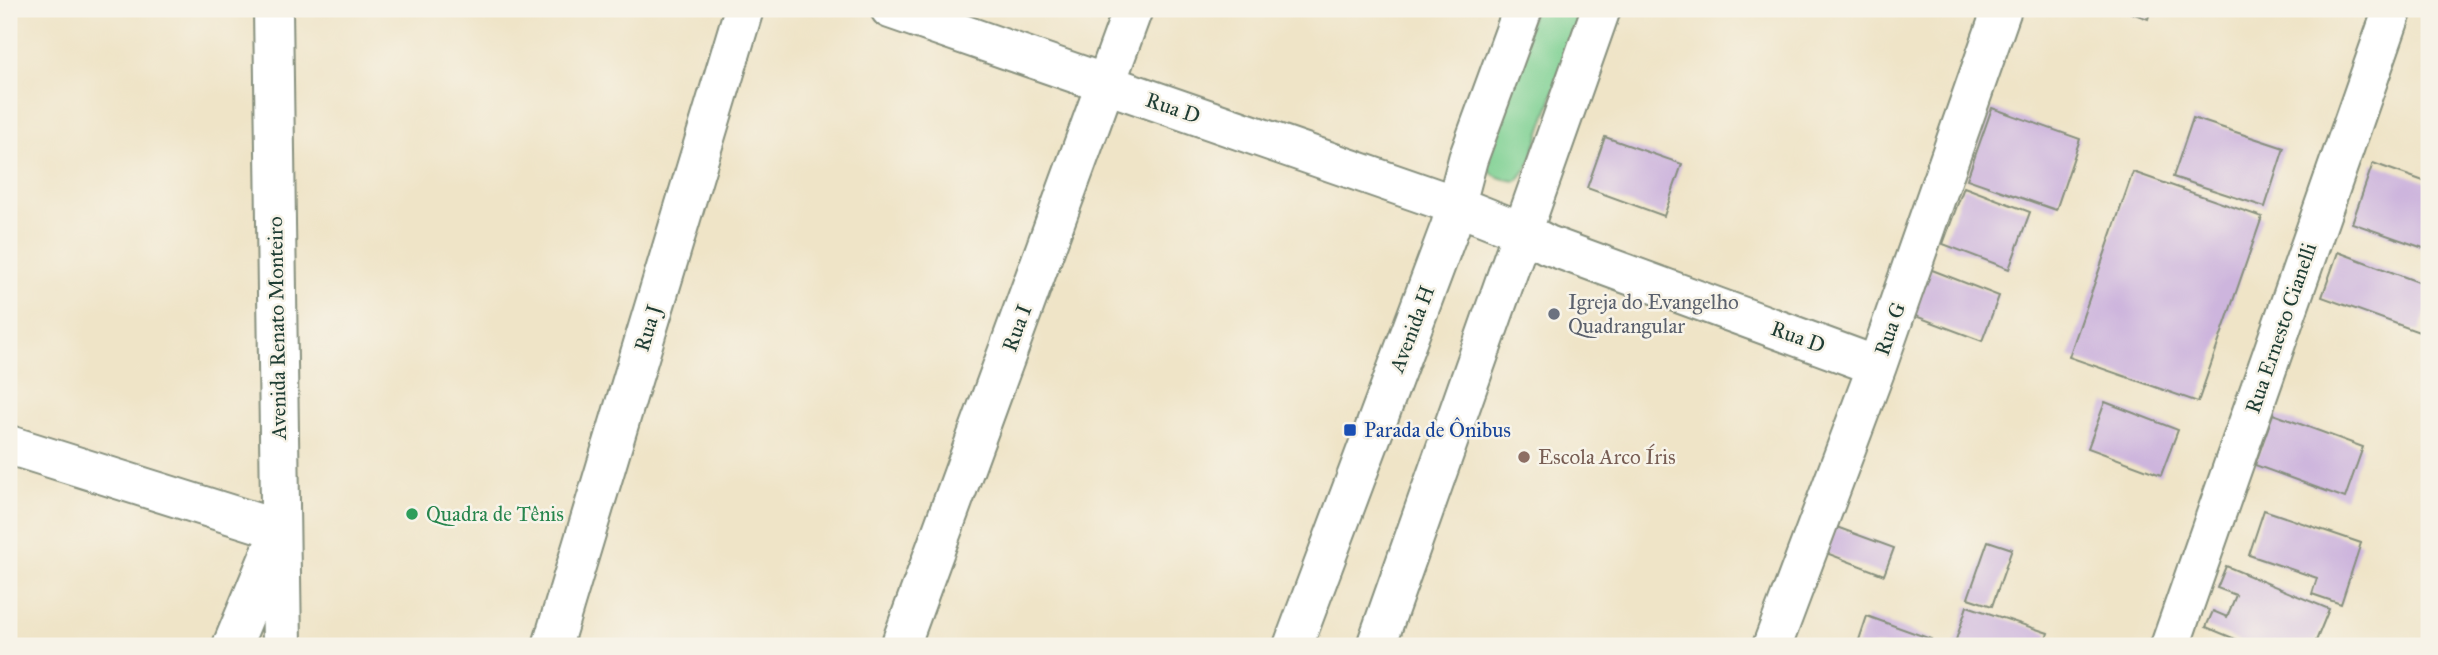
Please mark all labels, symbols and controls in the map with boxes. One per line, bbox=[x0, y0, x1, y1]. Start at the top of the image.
street label: Rua D bbox=[1142, 87, 1204, 129]
street label: Avenida Renato Monteiro bbox=[262, 216, 292, 441]
street label: Rua Ernesto Cianelli bbox=[2240, 239, 2322, 417]
street label: Avenida H bbox=[1383, 282, 1440, 377]
place label: Igreja do Evangelho Quadrangular bbox=[1568, 289, 1739, 339]
street label: Rua G bbox=[1869, 299, 1911, 359]
street label: Rua J bbox=[629, 301, 668, 355]
street label: Rua I bbox=[997, 301, 1037, 355]
marker: Igreja do Evangelho Quadrangular bbox=[1546, 306, 1562, 322]
street label: Rua D bbox=[1767, 315, 1829, 359]
place label: Parada de Ônibus bbox=[1364, 417, 1511, 443]
marker: Parada de Ônibus bbox=[1342, 422, 1358, 438]
place label: Escola Arco Íris bbox=[1538, 443, 1676, 470]
marker: Escola Arco Íris bbox=[1516, 449, 1532, 465]
place label: Quadra de Tênis bbox=[426, 501, 564, 527]
marker: Quadra de Tênis bbox=[404, 506, 420, 522]

